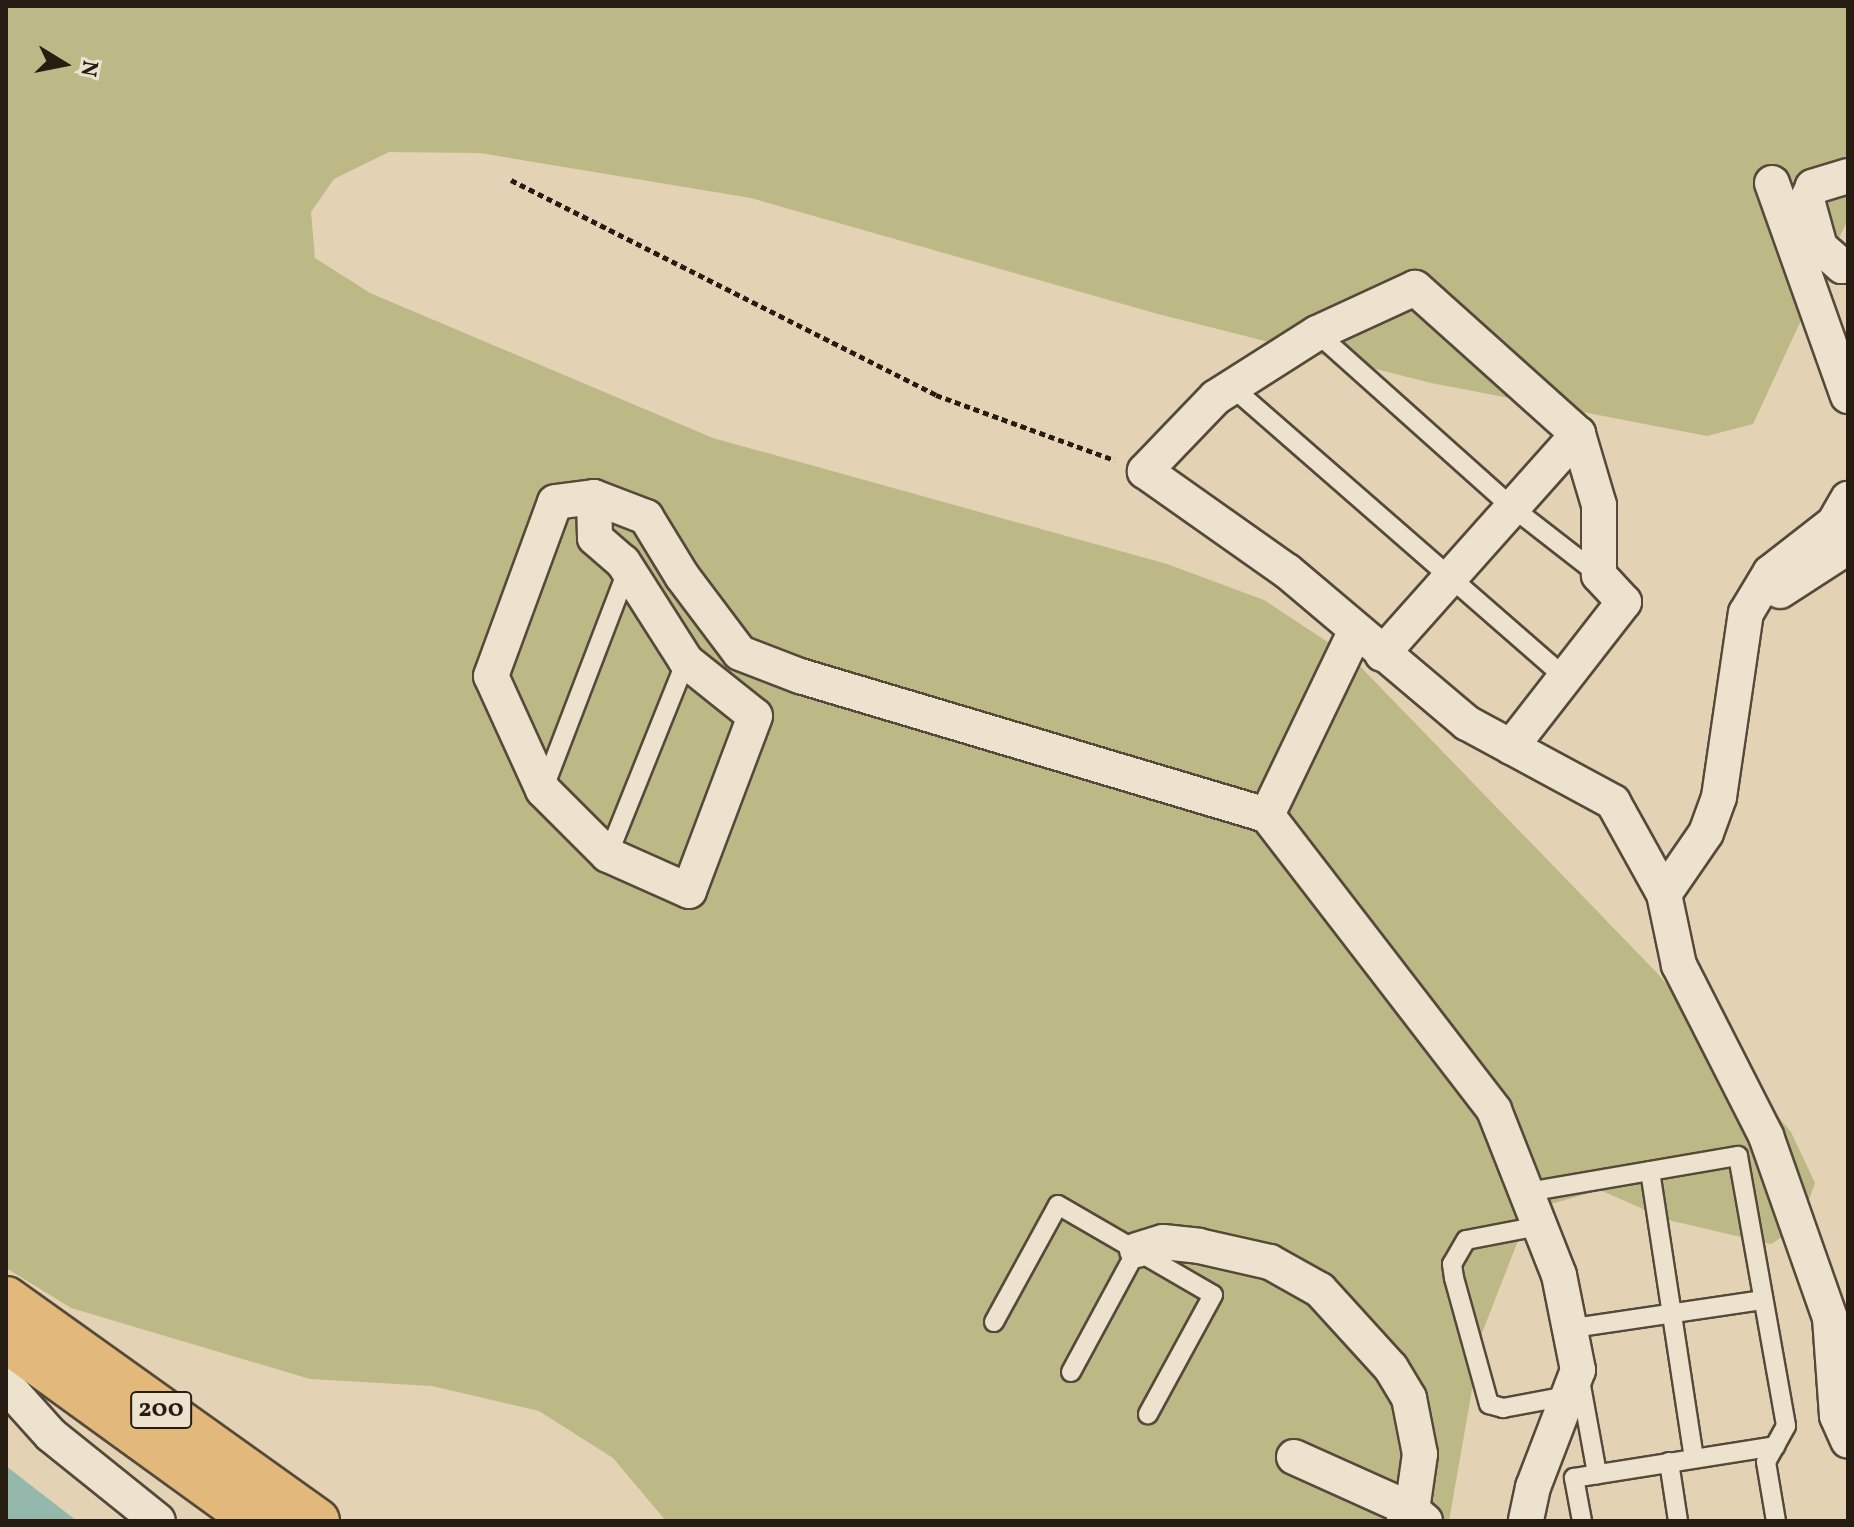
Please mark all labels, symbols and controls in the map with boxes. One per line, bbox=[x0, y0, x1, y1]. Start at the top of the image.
north arrow bbox=[24, 24, 104, 104]
text: N bbox=[71, 58, 105, 79]
road number: 200 bbox=[129, 1388, 193, 1432]

